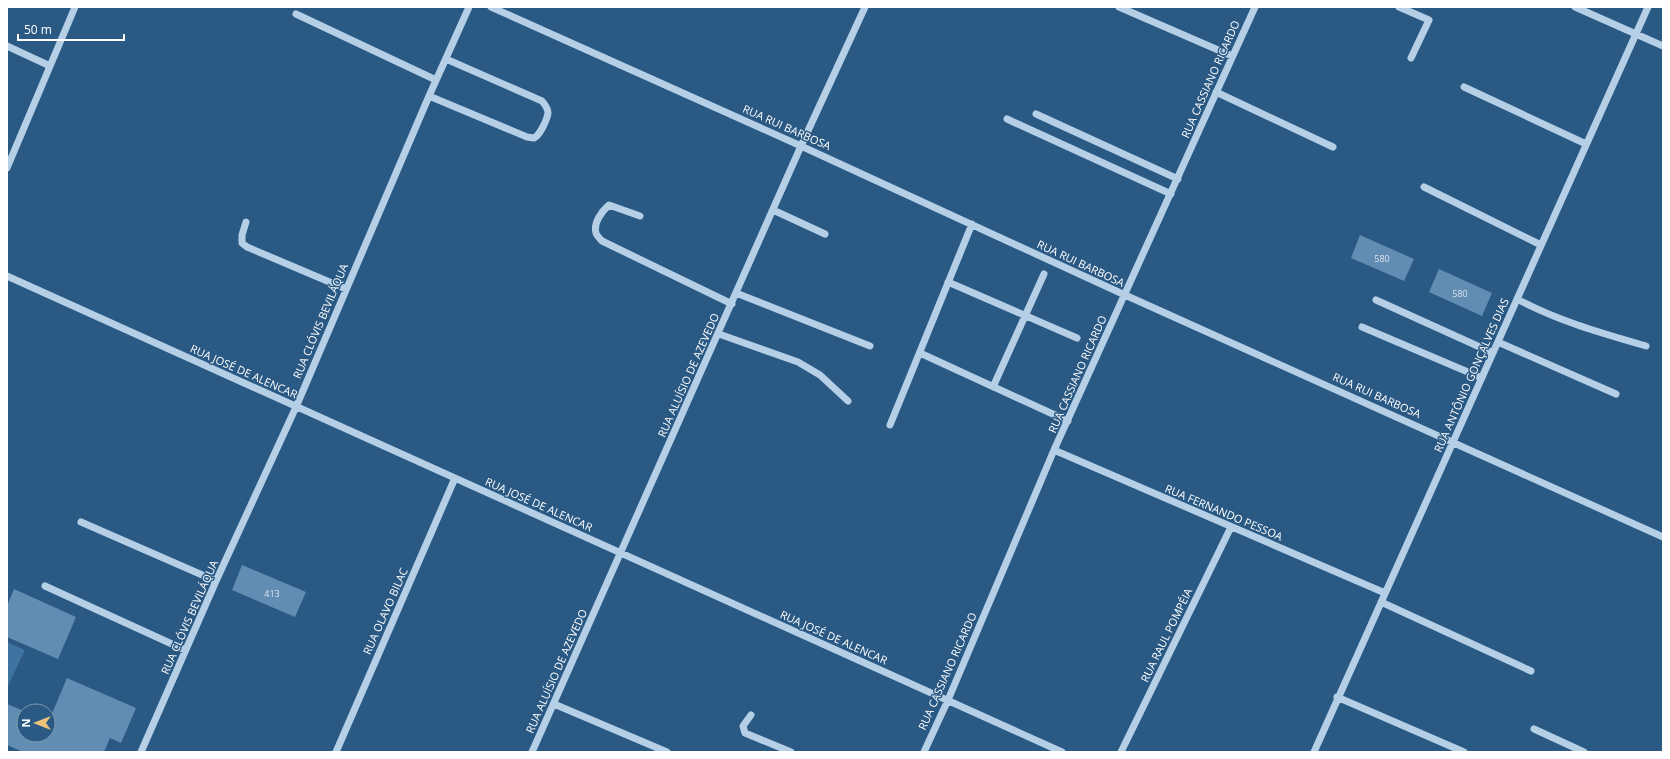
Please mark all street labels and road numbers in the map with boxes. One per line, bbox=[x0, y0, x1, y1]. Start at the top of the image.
street label: RUA CASSIANO RICARDO bbox=[1177, 18, 1243, 140]
street label: RUA RUI BARBOSA bbox=[741, 101, 833, 153]
street label: RUA RUI BARBOSA bbox=[1035, 236, 1127, 290]
street label: RUA CLÓVIS BEVILÁQUA bbox=[289, 261, 351, 381]
street label: RUA ANTÔNIO GONÇALVES DIAS bbox=[1430, 296, 1512, 454]
street label: RUA ALUÍSIO DE AZEVEDO bbox=[654, 311, 722, 439]
street label: RUA CASSIANO RICARDO bbox=[1044, 313, 1110, 435]
street label: RUA JOSÉ DE ALENCAR bbox=[188, 341, 300, 401]
street label: RUA RUI BARBOSA bbox=[1331, 369, 1423, 421]
street label: RUA JOSÉ DE ALENCAR bbox=[483, 474, 595, 534]
street label: RUA FERNANDO PESSOA bbox=[1163, 480, 1285, 544]
street label: RUA CLÓVIS BEVILÁQUA bbox=[157, 558, 221, 676]
street label: RUA OLAVO BILAC bbox=[359, 565, 411, 657]
street label: RUA RAUL POMPÉIA bbox=[1137, 585, 1195, 684]
street label: RUA ALUÍSIO DE AZEVEDO bbox=[522, 607, 590, 735]
street label: RUA JOSÉ DE ALENCAR bbox=[778, 607, 890, 667]
street label: RUA CASSIANO RICARDO bbox=[914, 610, 980, 732]

